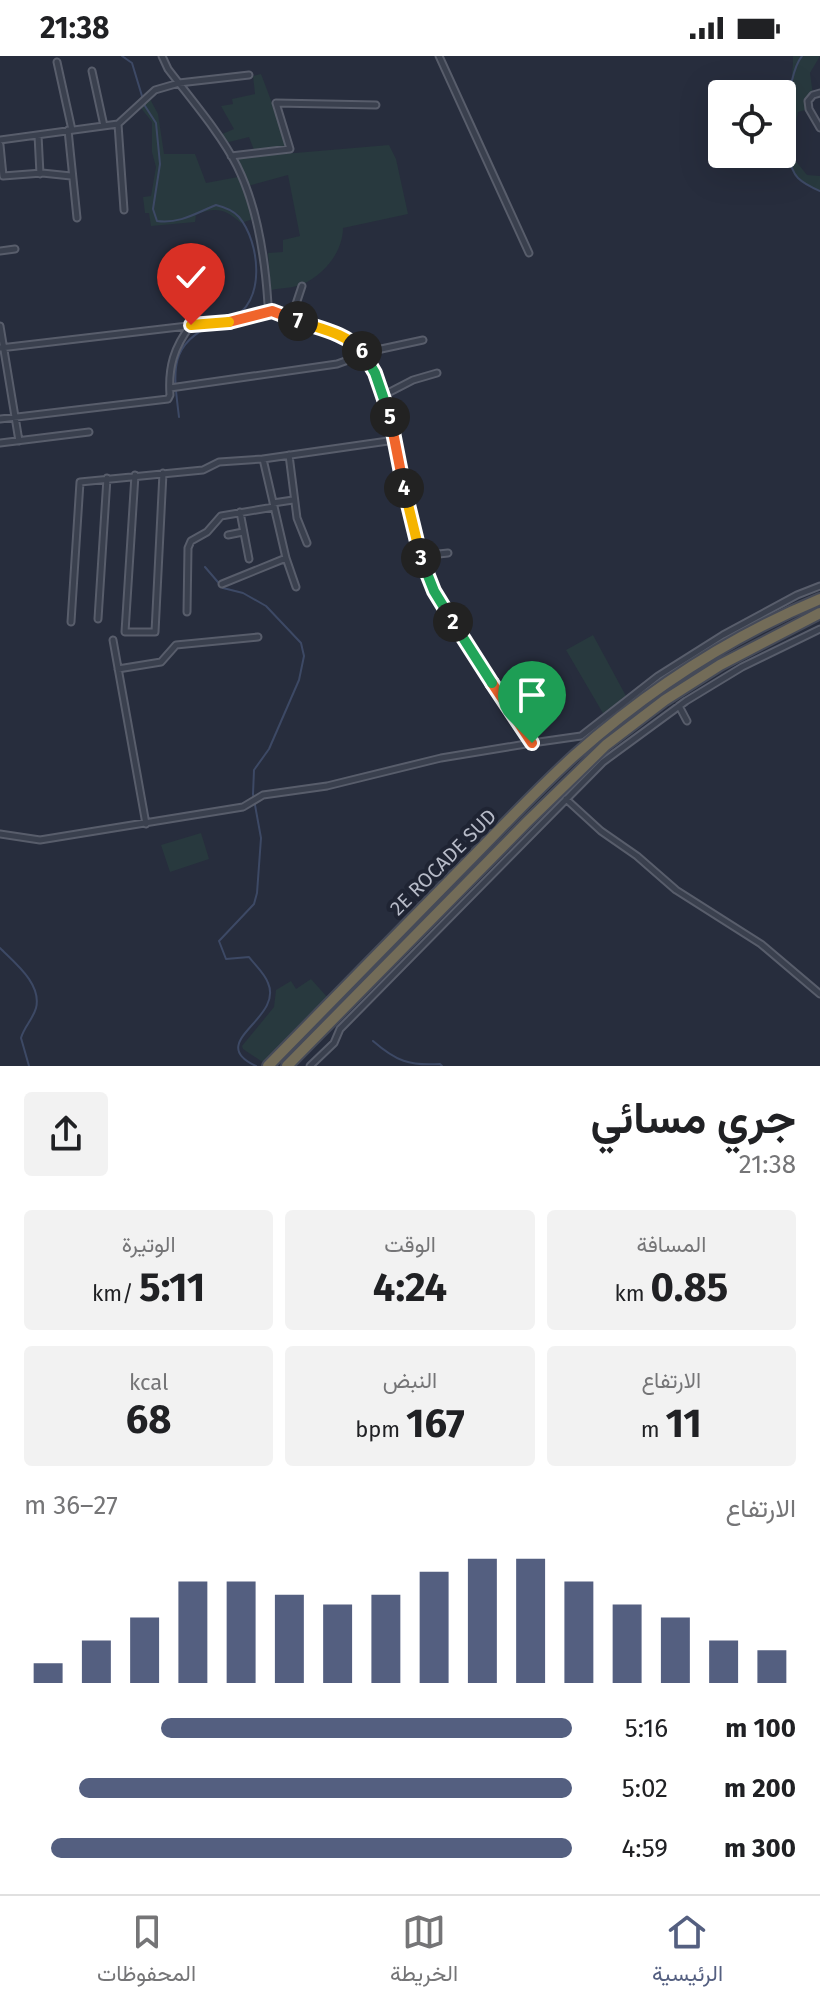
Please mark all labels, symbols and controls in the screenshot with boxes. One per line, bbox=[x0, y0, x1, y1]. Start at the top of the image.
text: 21:38 bbox=[40, 10, 109, 46]
map controls bbox=[708, 80, 796, 168]
button: locate bbox=[708, 80, 796, 168]
pin bbox=[157, 243, 225, 325]
icon: check bbox=[169, 255, 213, 299]
pin: 7 bbox=[278, 301, 318, 341]
text: 7 bbox=[293, 307, 303, 334]
pin: 6 bbox=[342, 331, 382, 371]
text: 6 bbox=[356, 337, 368, 364]
pin: 5 bbox=[370, 397, 410, 437]
text: 5 bbox=[384, 403, 396, 430]
pin: 4 bbox=[384, 468, 424, 508]
text: 4 bbox=[398, 474, 410, 501]
pin: 3 bbox=[401, 538, 441, 578]
text: 3 bbox=[415, 544, 427, 571]
pin: 2 bbox=[433, 602, 473, 642]
text: 2 bbox=[447, 608, 459, 635]
pin bbox=[498, 661, 566, 743]
icon: arrive bbox=[510, 673, 554, 717]
street label: 2E ROCADE SUD bbox=[385, 804, 501, 920]
button: share bbox=[24, 1092, 108, 1176]
text: جري مسائي bbox=[590, 1092, 796, 1145]
text: 21:38 bbox=[739, 1149, 796, 1180]
text: الوتيرة bbox=[122, 1231, 176, 1258]
text: الوقت bbox=[384, 1231, 436, 1258]
text: المسافة bbox=[636, 1231, 706, 1258]
text: 5:11 bbox=[139, 1264, 205, 1312]
text: 4:24 bbox=[373, 1264, 447, 1312]
text: 0.85 bbox=[650, 1264, 728, 1312]
text: /km bbox=[92, 1280, 139, 1307]
text: km bbox=[615, 1280, 650, 1307]
text: النبض bbox=[383, 1367, 437, 1394]
text: الارتفاع bbox=[641, 1367, 701, 1394]
text: kcal bbox=[129, 1369, 168, 1396]
text: 68 bbox=[126, 1396, 172, 1444]
text: 167 bbox=[406, 1400, 465, 1448]
text: 11 bbox=[665, 1400, 702, 1448]
text: bpm bbox=[355, 1416, 406, 1443]
text: m bbox=[641, 1416, 665, 1443]
text: 27–36 m bbox=[24, 1490, 118, 1521]
text: الارتفاع bbox=[725, 1493, 796, 1524]
text: 5:16 bbox=[625, 1713, 668, 1744]
text: 100 m bbox=[725, 1713, 796, 1744]
text: 5:02 bbox=[622, 1773, 668, 1804]
text: 200 m bbox=[724, 1773, 796, 1804]
text: 4:59 bbox=[622, 1833, 668, 1864]
text: 300 m bbox=[724, 1833, 796, 1864]
tab: المحفوظات bbox=[97, 1910, 196, 1993]
tab: الخريطة bbox=[390, 1910, 458, 1993]
tab: الرئيسية bbox=[652, 1910, 723, 1993]

